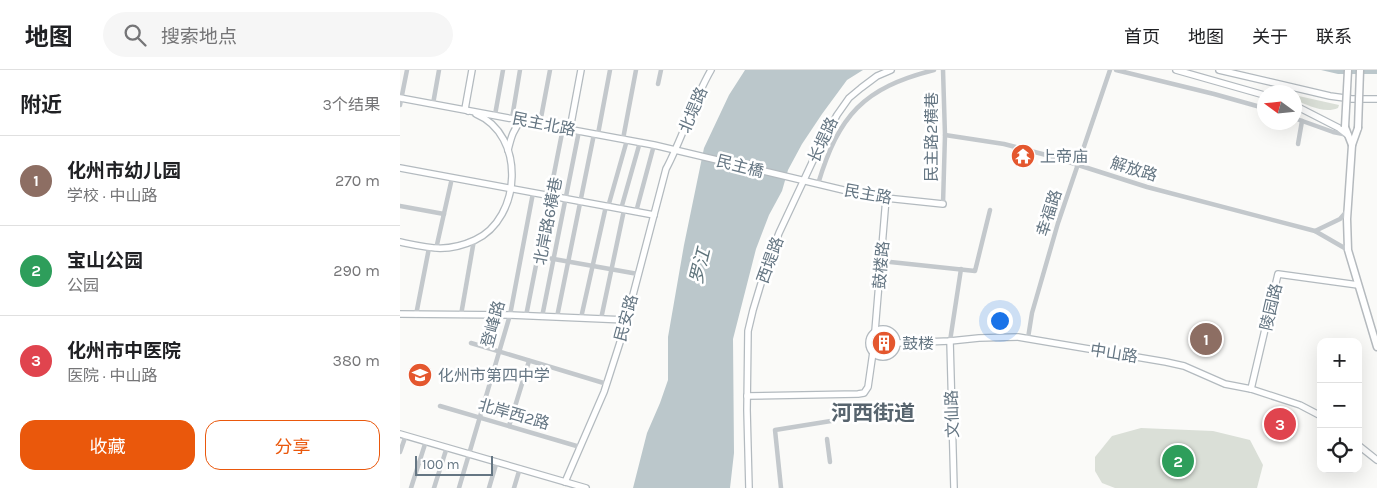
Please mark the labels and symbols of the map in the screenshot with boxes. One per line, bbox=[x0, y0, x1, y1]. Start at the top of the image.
street label: 北堤路 bbox=[675, 84, 711, 136]
north arrow bbox=[1257, 85, 1302, 130]
street label: 民主路2横巷 bbox=[922, 92, 941, 182]
street label: 民主北路 bbox=[511, 109, 577, 139]
street label: 长堤路 bbox=[804, 114, 842, 166]
temple icon: 上帝庙 bbox=[1010, 143, 1036, 169]
place label: 上帝庙 bbox=[1040, 147, 1088, 166]
street label: 民主橋 bbox=[714, 151, 766, 181]
street label: 解放路 bbox=[1108, 153, 1160, 185]
street label: 北岸路6橫巷 bbox=[530, 175, 566, 267]
street label: 民主路 bbox=[843, 180, 893, 208]
street label: 幸福路 bbox=[1033, 187, 1065, 239]
street label: 西堤路 bbox=[753, 234, 787, 286]
street label: 鼓楼路 bbox=[869, 240, 893, 290]
water label: 罗江 bbox=[685, 244, 716, 286]
street label: 陵园路 bbox=[1256, 281, 1286, 333]
street label: 民安路 bbox=[611, 292, 641, 344]
street label: 登峰路 bbox=[478, 298, 508, 350]
your location bbox=[987, 308, 1013, 334]
pin: 1 bbox=[1190, 320, 1222, 358]
building icon: 鼓楼 bbox=[871, 330, 897, 356]
place label: 鼓楼 bbox=[902, 334, 934, 353]
street label: 中山路 bbox=[1089, 340, 1139, 366]
school or university icon: 化州市第四中学 bbox=[407, 362, 433, 388]
place label: 化州市第四中学 bbox=[438, 366, 550, 385]
street label: 文仙路 bbox=[942, 390, 962, 438]
street label: 北岸西2路 bbox=[476, 395, 552, 433]
district label: 河西街道 bbox=[831, 401, 915, 425]
pin: 3 bbox=[1264, 405, 1296, 443]
pin: 2 bbox=[1162, 442, 1194, 480]
scale bar bbox=[415, 453, 492, 476]

